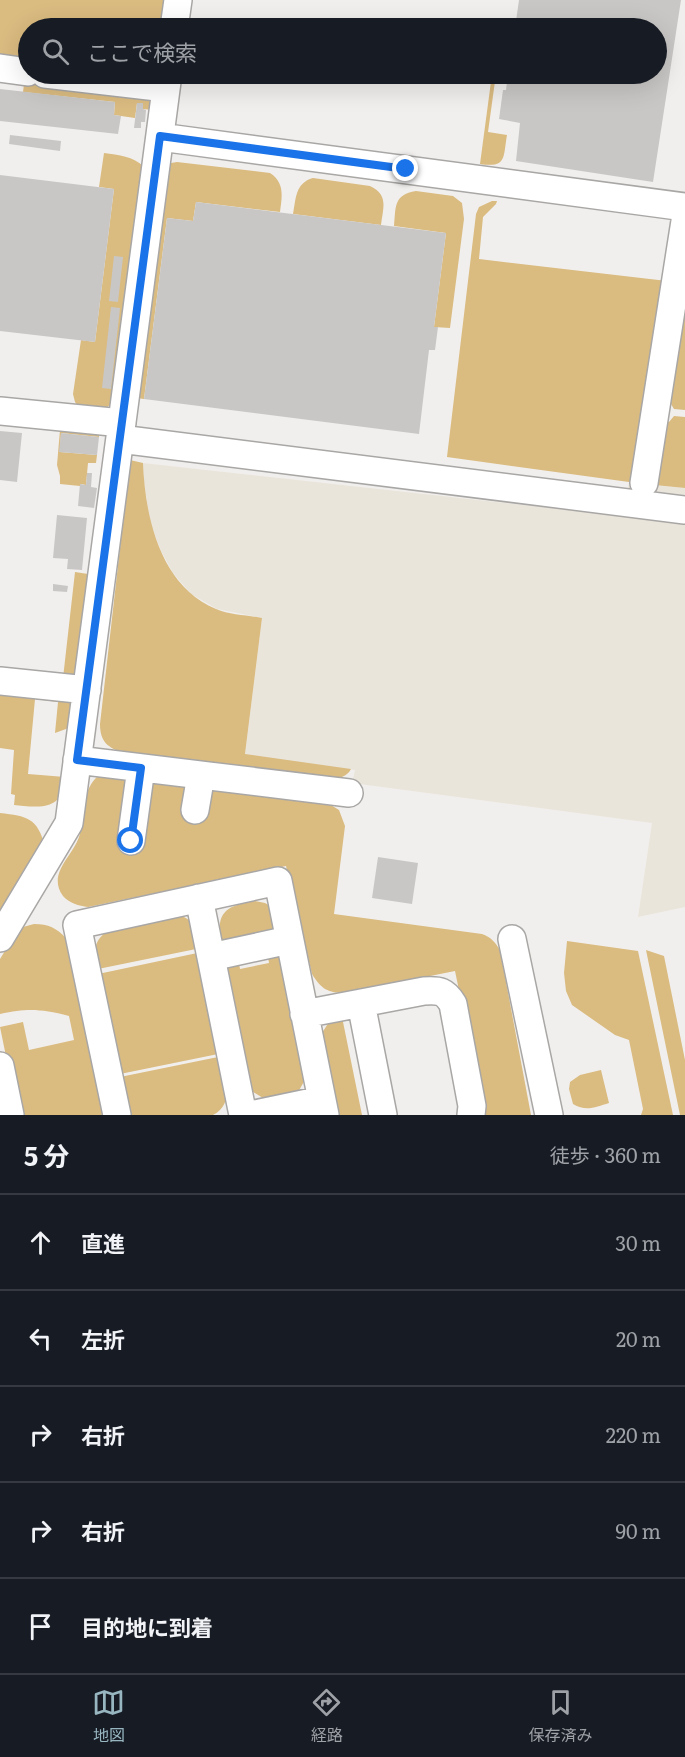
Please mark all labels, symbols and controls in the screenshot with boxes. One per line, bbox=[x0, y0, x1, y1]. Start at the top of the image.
search box bbox=[18, 18, 667, 84]
icon: search bbox=[39, 35, 72, 68]
text: ここで検索 bbox=[87, 35, 197, 68]
route end bbox=[392, 155, 418, 181]
route start bbox=[117, 827, 143, 853]
text: 5 分 bbox=[24, 1135, 69, 1174]
text: 徒歩 · 360 m bbox=[550, 1139, 661, 1169]
icon: ahead bbox=[24, 1226, 57, 1259]
text: 直進 bbox=[81, 1226, 125, 1259]
text: 30 m bbox=[615, 1227, 661, 1257]
icon: left bbox=[24, 1322, 57, 1355]
text: 左折 bbox=[81, 1322, 125, 1355]
text: 20 m bbox=[616, 1323, 661, 1353]
icon: right bbox=[24, 1418, 57, 1451]
text: 右折 bbox=[81, 1418, 125, 1451]
text: 220 m bbox=[606, 1419, 661, 1449]
icon: right bbox=[24, 1514, 57, 1547]
text: 右折 bbox=[81, 1514, 125, 1547]
text: 90 m bbox=[616, 1515, 661, 1545]
icon: arrive bbox=[24, 1610, 57, 1643]
text: 目的地に到着 bbox=[81, 1610, 213, 1643]
tab: 地図 bbox=[92, 1686, 125, 1746]
tab: 経路 bbox=[310, 1686, 343, 1746]
tab: 保存済み bbox=[528, 1686, 592, 1746]

